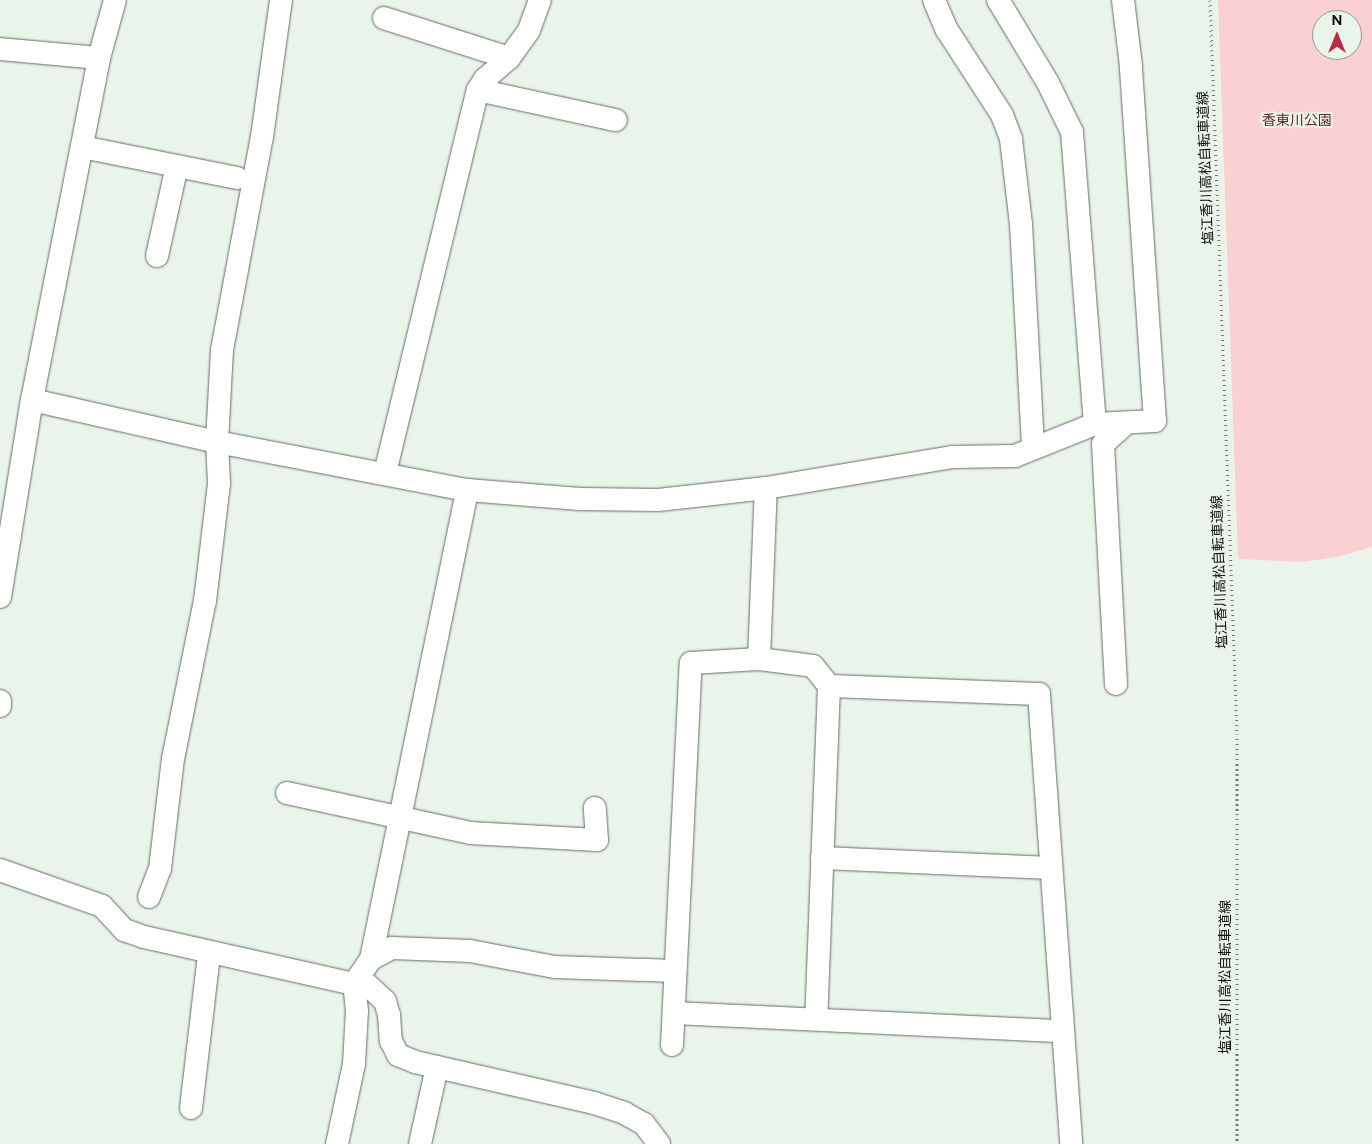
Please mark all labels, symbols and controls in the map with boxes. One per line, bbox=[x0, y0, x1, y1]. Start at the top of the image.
north arrow bbox=[1312, 10, 1362, 60]
text: N bbox=[1332, 12, 1342, 29]
street label: 塩江香川高松自転車道線 bbox=[1195, 91, 1217, 245]
park label: 香東川公園 bbox=[1262, 113, 1332, 129]
street label: 塩江香川高松自転車道線 bbox=[1209, 495, 1231, 649]
street label: 塩江香川高松自転車道線 bbox=[1218, 900, 1234, 1054]

